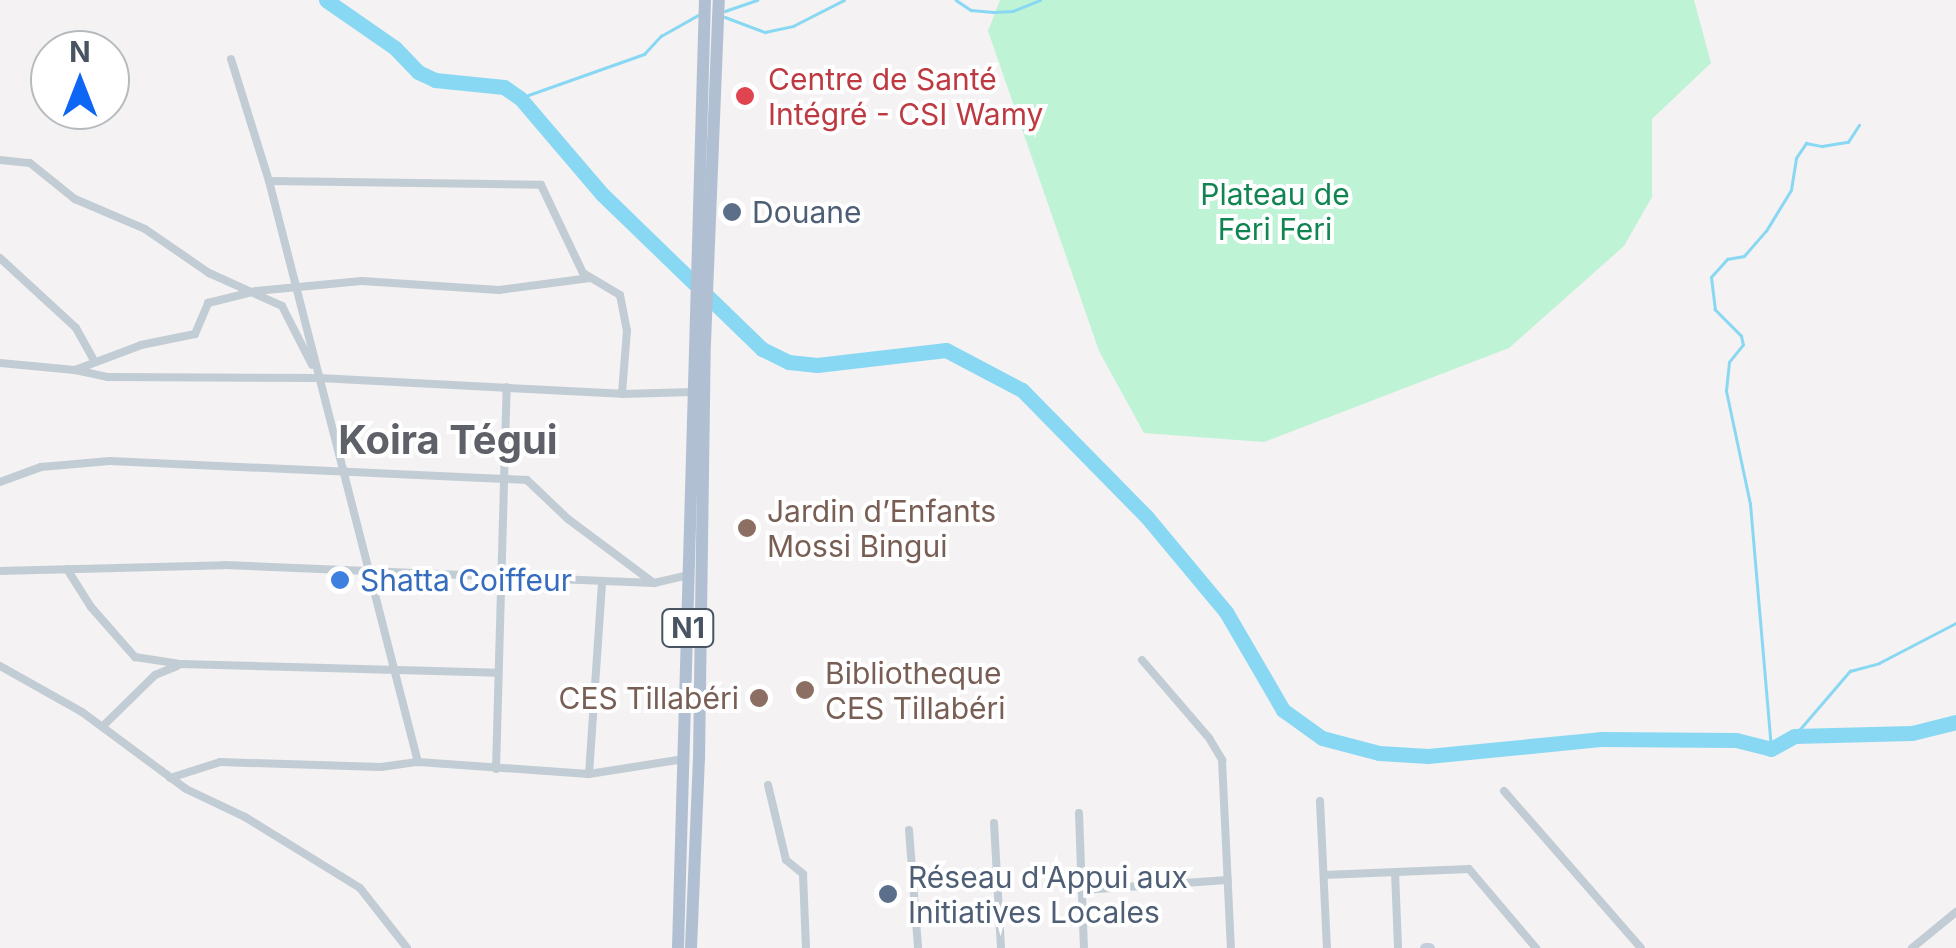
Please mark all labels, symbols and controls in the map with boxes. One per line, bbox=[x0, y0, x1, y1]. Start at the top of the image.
north arrow bbox=[30, 30, 130, 130]
text: N bbox=[69, 35, 91, 69]
place label: Centre de Santé Intégré - CSI Wamy bbox=[768, 61, 1043, 132]
marker: Centre de Santé Intégré - CSI Wamy bbox=[732, 83, 758, 109]
park label: Plateau de Feri Feri bbox=[1200, 176, 1350, 246]
place label: Douane bbox=[752, 194, 861, 230]
marker: Douane bbox=[721, 201, 743, 223]
district label: Koira Tégui bbox=[338, 416, 558, 464]
place label: Jardin d’Enfants Mossi Bingui bbox=[767, 493, 996, 564]
marker: Jardin d’Enfants Mossi Bingui bbox=[736, 517, 758, 539]
place label: Shatta Coiffeur bbox=[360, 562, 572, 598]
marker: Shatta Coiffeur bbox=[329, 569, 351, 591]
road number: N1 bbox=[660, 605, 716, 651]
place label: Bibliotheque CES Tillabéri bbox=[825, 655, 1006, 726]
marker: Bibliotheque CES Tillabéri bbox=[794, 679, 816, 701]
place label: CES Tillabéri bbox=[558, 680, 739, 716]
marker: CES Tillabéri bbox=[748, 687, 770, 709]
place label: Réseau d'Appui aux Initiatives Locales bbox=[908, 859, 1188, 930]
marker: Réseau d'Appui aux Initiatives Locales bbox=[877, 883, 899, 905]

